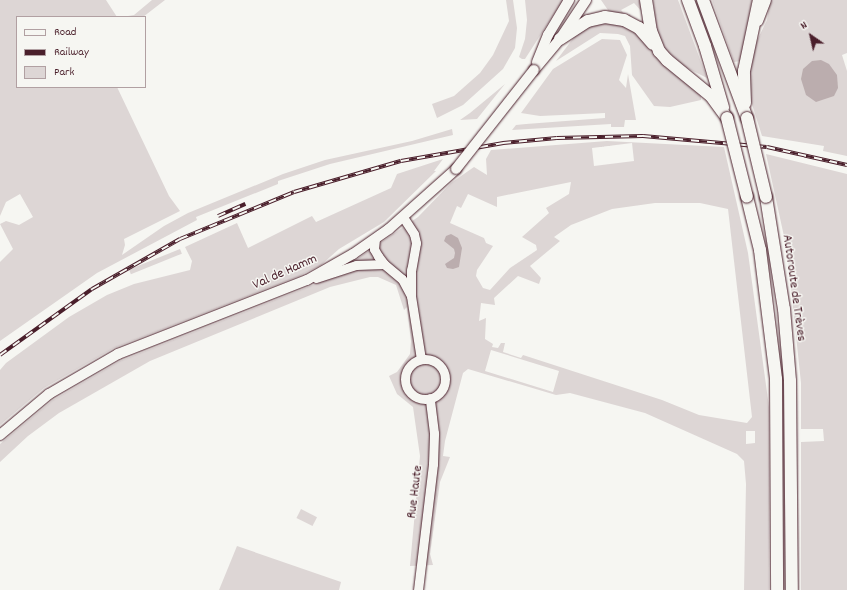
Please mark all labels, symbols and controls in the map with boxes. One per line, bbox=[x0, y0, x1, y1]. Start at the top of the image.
legend bbox=[16, 16, 146, 88]
north arrow bbox=[791, 16, 831, 56]
text: N bbox=[798, 18, 811, 34]
text: Road bbox=[54, 24, 76, 41]
text: Railway bbox=[54, 44, 89, 61]
text: Park bbox=[54, 64, 74, 81]
street label: Autoroute de Trèves bbox=[778, 233, 810, 343]
street label: Val de Hamm bbox=[250, 250, 320, 294]
street label: Rue Haute bbox=[403, 465, 427, 519]

